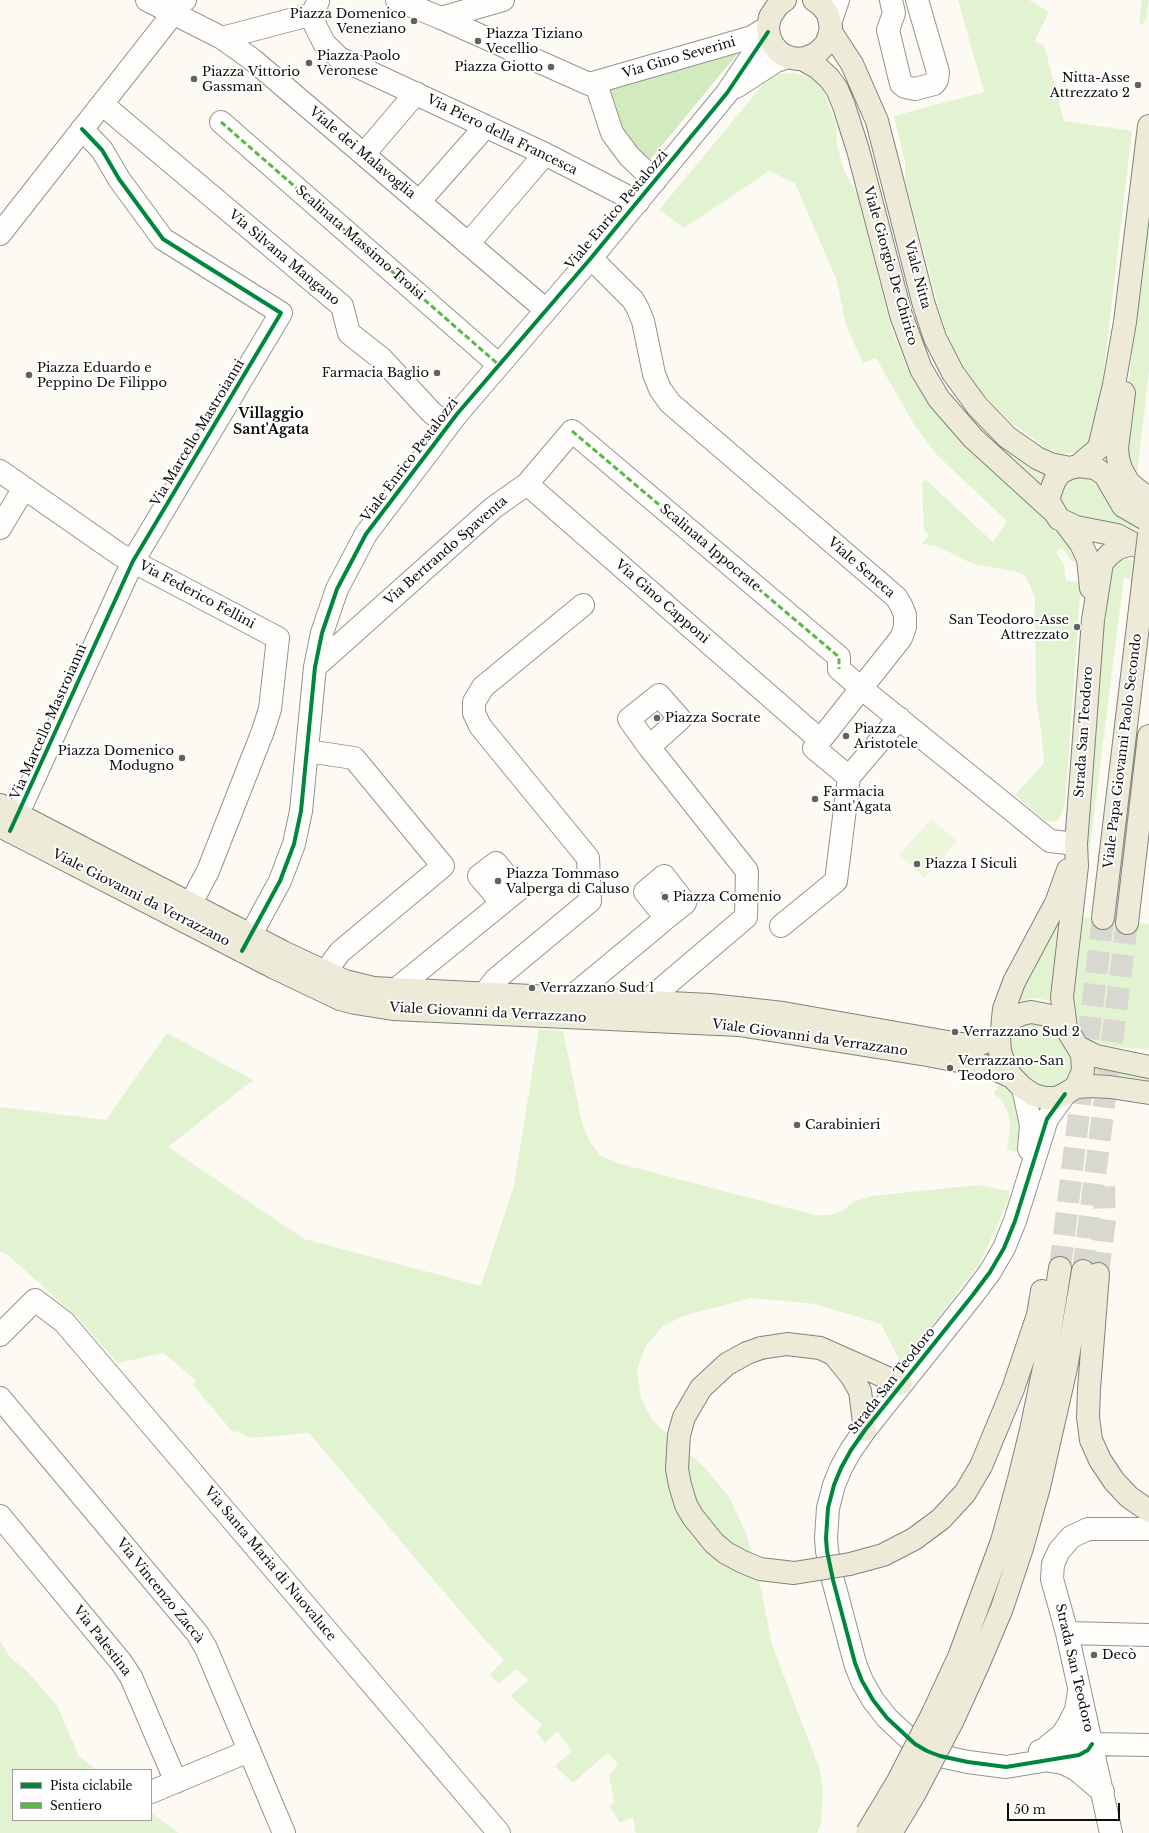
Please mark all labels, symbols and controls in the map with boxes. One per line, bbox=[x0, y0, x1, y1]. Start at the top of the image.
place label: Piazza Domenico Veneziano bbox=[290, 6, 406, 37]
marker: Piazza Domenico Veneziano bbox=[409, 16, 419, 26]
place label: Piazza Tiziano Vecellio bbox=[486, 26, 583, 57]
street label: Via Gino Severini bbox=[621, 34, 737, 82]
marker: Piazza Tiziano Vecellio bbox=[473, 36, 483, 46]
place label: Piazza Paolo Veronese bbox=[317, 48, 400, 79]
marker: Piazza Paolo Veronese bbox=[304, 58, 314, 68]
place label: Piazza Giotto bbox=[454, 59, 543, 75]
marker: Piazza Giotto bbox=[546, 62, 556, 72]
place label: Piazza Vittorio Gassman bbox=[202, 64, 300, 95]
place label: Nitta-Asse Attrezzato 2 bbox=[1050, 70, 1130, 101]
marker: Piazza Vittorio Gassman bbox=[189, 74, 199, 84]
marker: Nitta-Asse Attrezzato 2 bbox=[1133, 80, 1143, 90]
street label: Via Piero della Francesca bbox=[424, 92, 580, 178]
street label: Viale dei Malavoglia bbox=[306, 104, 418, 202]
street label: Viale Enrico Pestalozzi bbox=[563, 147, 671, 273]
street label: Scalinata Massimo Troisi bbox=[292, 183, 428, 303]
street label: Viale Giorgio De Chirico bbox=[860, 185, 920, 347]
street label: Via Silvana Mangano bbox=[225, 207, 343, 309]
street label: Viale Nitta bbox=[900, 239, 934, 311]
street label: Via Marcello Mastroianni bbox=[148, 357, 248, 509]
place label: Piazza Eduardo e Peppino De Filippo bbox=[37, 360, 167, 391]
place label: Farmacia Baglio bbox=[322, 365, 429, 381]
marker: Farmacia Baglio bbox=[432, 368, 442, 378]
marker: Piazza Eduardo e Peppino De Filippo bbox=[24, 370, 34, 380]
street label: Viale Enrico Pestalozzi bbox=[358, 395, 462, 525]
district label: Villaggio Sant'Agata bbox=[233, 406, 309, 438]
street label: Via Bertrando Spaventa bbox=[381, 493, 511, 609]
street label: Scalinata Ippocrate bbox=[656, 501, 764, 595]
street label: Viale Seneca bbox=[824, 535, 898, 601]
street label: Via Gino Capponi bbox=[612, 557, 712, 647]
street label: Via Federico Fellini bbox=[136, 558, 258, 632]
place label: San Teodoro-Asse Attrezzato bbox=[949, 612, 1069, 643]
marker: San Teodoro-Asse Attrezzato bbox=[1072, 622, 1082, 632]
street label: Viale Papa Giovanni Paolo Secondo bbox=[1101, 633, 1145, 869]
street label: Via Marcello Mastroianni bbox=[8, 642, 90, 802]
street label: Strada San Teodoro bbox=[1072, 666, 1096, 798]
place label: Piazza Socrate bbox=[665, 710, 761, 726]
marker: Piazza Socrate bbox=[652, 713, 662, 723]
place label: Piazza Aristotele bbox=[854, 721, 918, 752]
marker: Piazza Aristotele bbox=[841, 731, 851, 741]
place label: Piazza Domenico Modugno bbox=[58, 743, 174, 774]
marker: Piazza Domenico Modugno bbox=[177, 753, 187, 763]
place label: Farmacia Sant'Agata bbox=[823, 784, 891, 815]
marker: Farmacia Sant'Agata bbox=[810, 794, 820, 804]
street label: Viale Giovanni da Verrazzano bbox=[50, 846, 232, 950]
place label: Piazza I Siculi bbox=[925, 856, 1017, 872]
marker: Piazza I Siculi bbox=[912, 859, 922, 869]
place label: Piazza Tommaso Valperga di Caluso bbox=[506, 866, 629, 897]
marker: Piazza Tommaso Valperga di Caluso bbox=[493, 876, 503, 886]
place label: Piazza Comenio bbox=[673, 889, 781, 905]
marker: Piazza Comenio bbox=[660, 892, 670, 902]
place label: Verrazzano Sud 1 bbox=[540, 980, 654, 996]
marker: Verrazzano Sud 1 bbox=[527, 983, 537, 993]
street label: Viale Giovanni da Verrazzano bbox=[389, 1000, 587, 1026]
street label: Viale Giovanni da Verrazzano bbox=[711, 1017, 909, 1059]
place label: Verrazzano Sud 2 bbox=[963, 1024, 1080, 1040]
marker: Verrazzano Sud 2 bbox=[950, 1027, 960, 1037]
place label: Verrazzano-San Teodoro bbox=[958, 1053, 1064, 1084]
marker: Verrazzano-San Teodoro bbox=[945, 1063, 955, 1073]
place label: Carabinieri bbox=[805, 1117, 880, 1133]
marker: Carabinieri bbox=[792, 1120, 802, 1130]
street label: Strada San Teodoro bbox=[845, 1324, 939, 1438]
street label: Via Santa Maria di Nuovaluce bbox=[201, 1484, 339, 1644]
street label: Via Vincenzo Zaccà bbox=[113, 1536, 207, 1646]
street label: Strada San Teodoro bbox=[1052, 1602, 1096, 1734]
street label: Via Palestina bbox=[70, 1603, 134, 1679]
place label: Decò bbox=[1102, 1647, 1136, 1663]
marker: Decò bbox=[1089, 1650, 1099, 1660]
legend bbox=[12, 1769, 152, 1821]
text: Pista ciclabile bbox=[50, 1778, 133, 1793]
scale bar bbox=[1009, 1795, 1122, 1821]
text: Sentiero bbox=[50, 1798, 102, 1813]
text: 50 m bbox=[1014, 1802, 1046, 1817]

